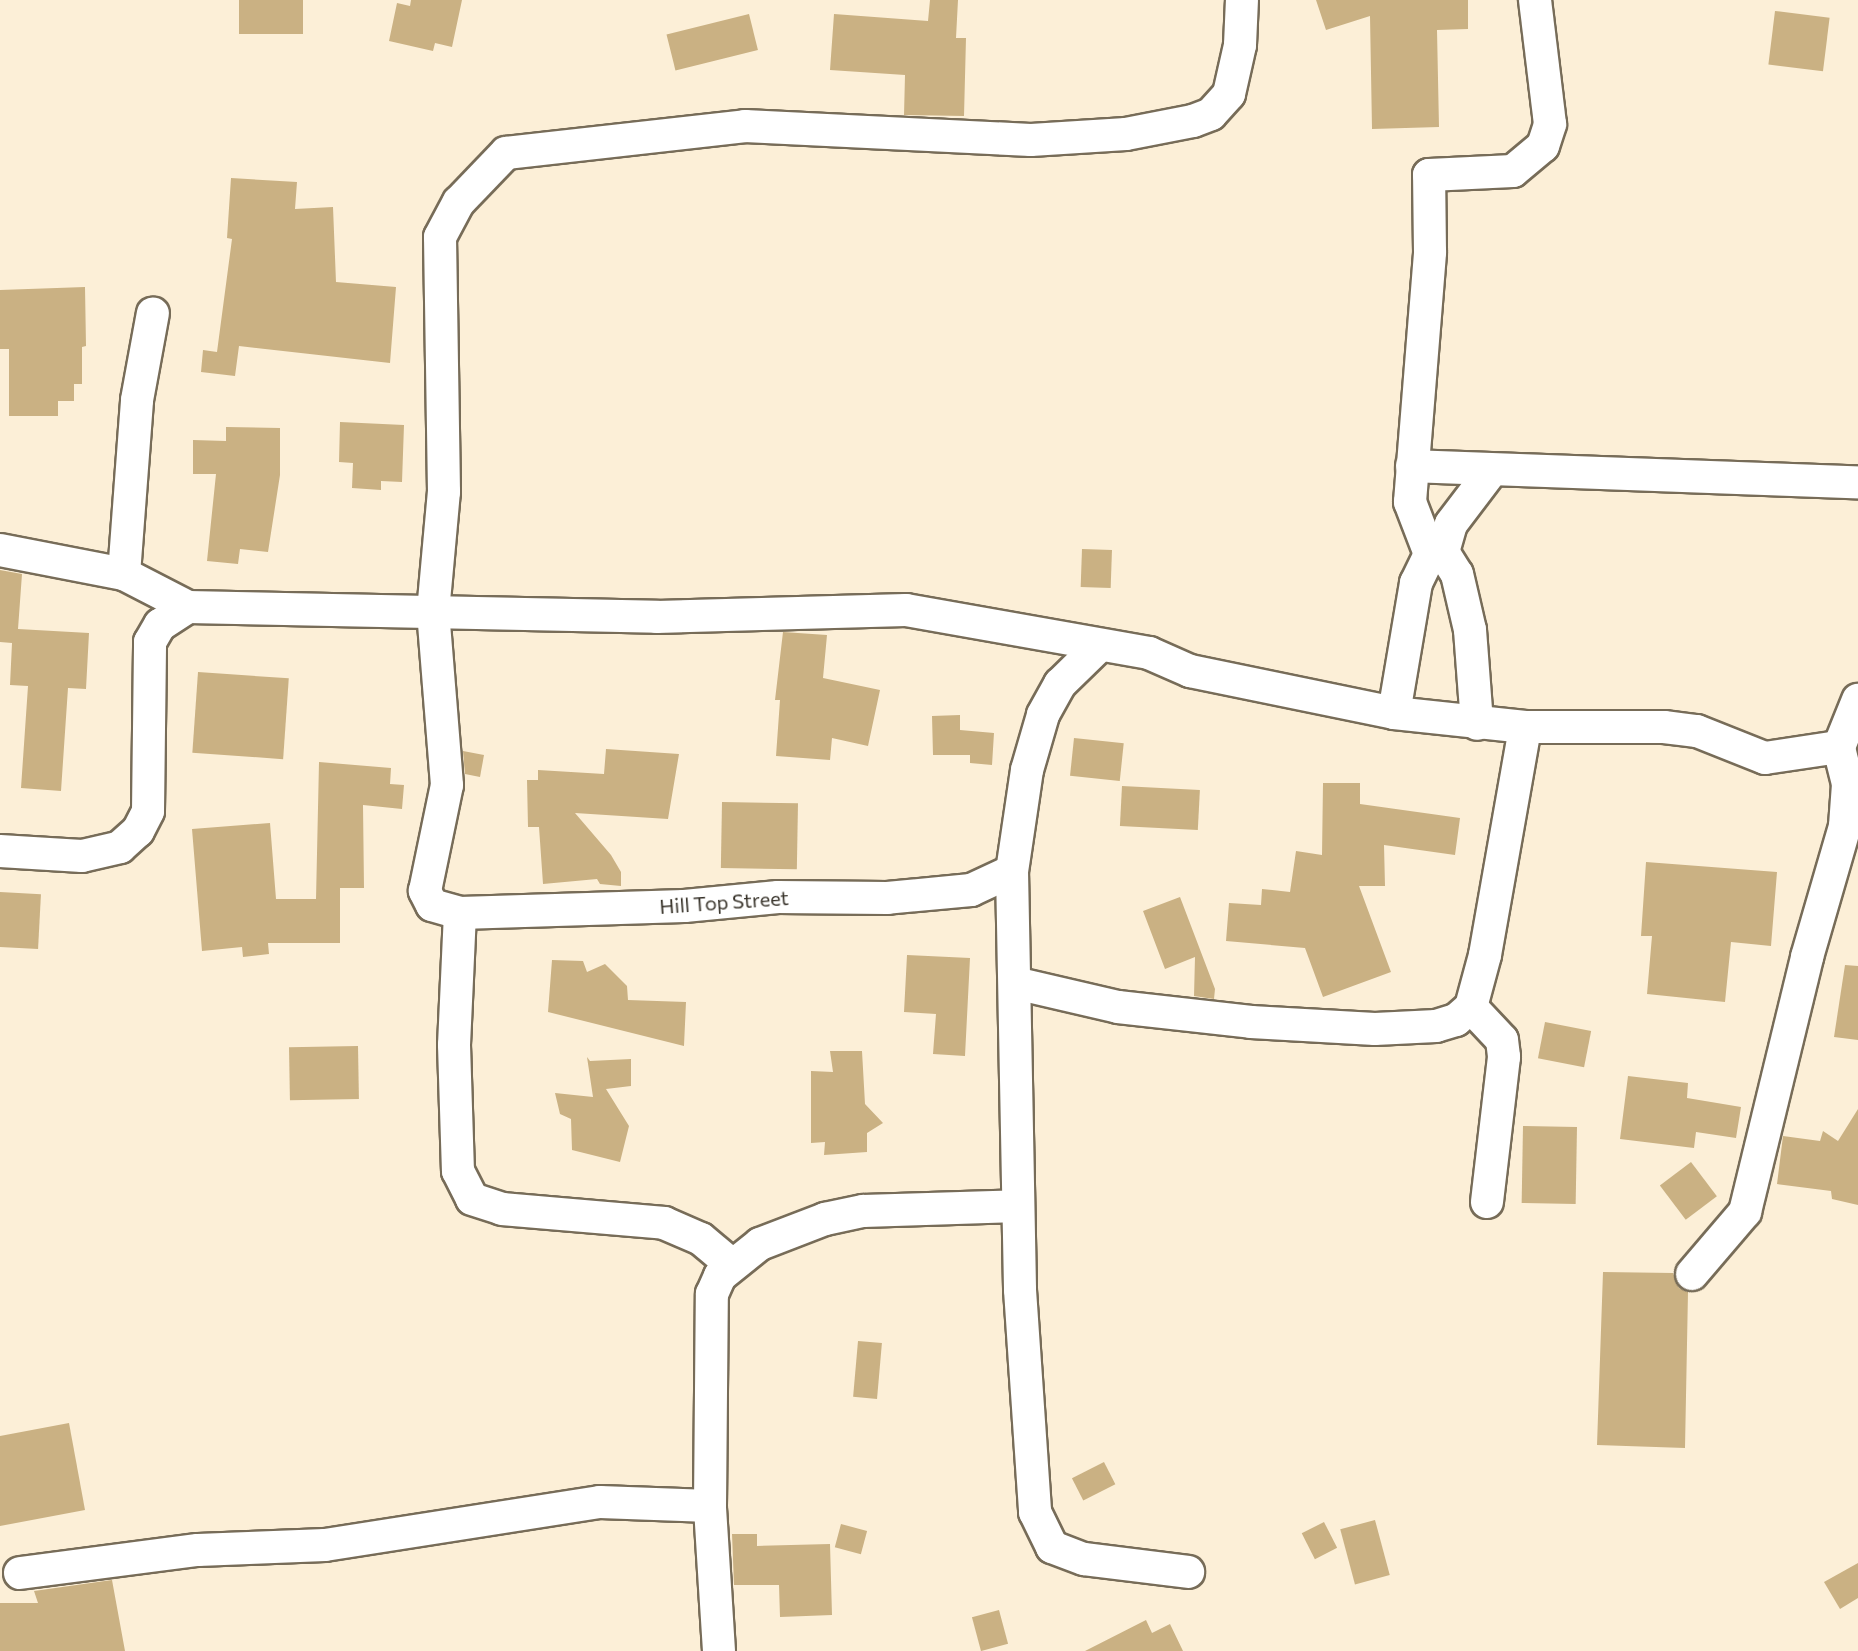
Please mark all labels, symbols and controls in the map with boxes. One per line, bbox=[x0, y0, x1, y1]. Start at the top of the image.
street label: Hill Top Street bbox=[659, 886, 789, 918]

